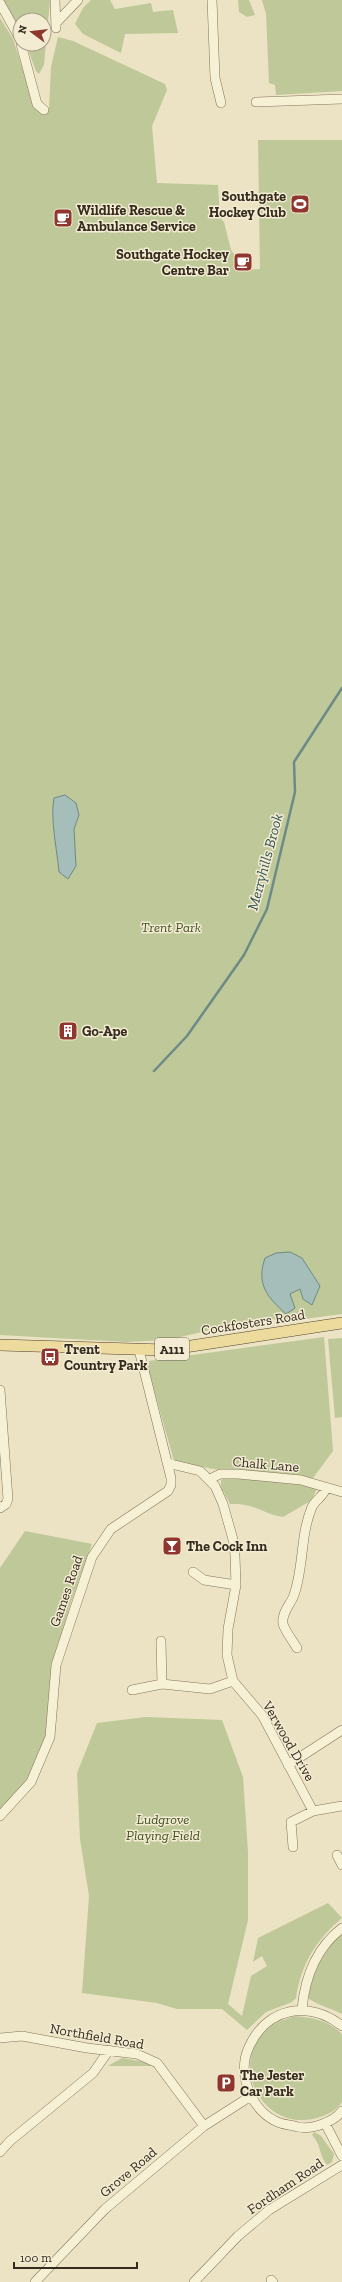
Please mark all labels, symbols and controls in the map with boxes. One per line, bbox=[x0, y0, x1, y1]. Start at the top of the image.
north arrow bbox=[12, 12, 52, 52]
text: N bbox=[15, 23, 30, 35]
place label: Southgate Hockey Club bbox=[209, 188, 286, 221]
sports icon: Southgate Hockey Club bbox=[289, 193, 311, 215]
place label: Wildlife Rescue & Ambulance Service bbox=[77, 202, 196, 235]
cafe icon: Wildlife Rescue & Ambulance Service bbox=[52, 207, 74, 229]
place label: Southgate Hockey Centre Bar bbox=[116, 246, 230, 279]
cafe icon: Southgate Hockey Centre Bar bbox=[232, 251, 254, 273]
water label: Merryhills Brook bbox=[243, 811, 287, 912]
park label: Trent Park bbox=[141, 919, 201, 936]
building icon: Go-Ape bbox=[57, 1020, 79, 1042]
place label: Go-Ape bbox=[82, 1023, 127, 1040]
street label: Cockfosters Road bbox=[200, 1306, 306, 1339]
road number: A111 bbox=[155, 1338, 189, 1360]
place label: Trent Country Park bbox=[64, 1341, 148, 1374]
bus stop icon: Trent Country Park bbox=[39, 1346, 61, 1368]
street label: Chalk Lane bbox=[232, 1453, 300, 1476]
bar icon: The Cock Inn bbox=[161, 1535, 183, 1557]
place label: The Cock Inn bbox=[186, 1538, 268, 1555]
street label: Games Road bbox=[46, 1553, 87, 1629]
street label: Verwood Drive bbox=[258, 1697, 318, 1785]
park label: Ludgrove Playing Field bbox=[126, 1811, 200, 1844]
street label: Northfield Road bbox=[48, 2020, 146, 2053]
place label: The Jester Car Park bbox=[240, 2067, 304, 2100]
parking icon: The Jester Car Park bbox=[215, 2072, 237, 2094]
street label: Grove Road bbox=[96, 2143, 161, 2201]
street label: Fordham Road bbox=[244, 2155, 327, 2218]
scale bar bbox=[14, 2244, 137, 2270]
text: 100 m bbox=[20, 2251, 52, 2265]

